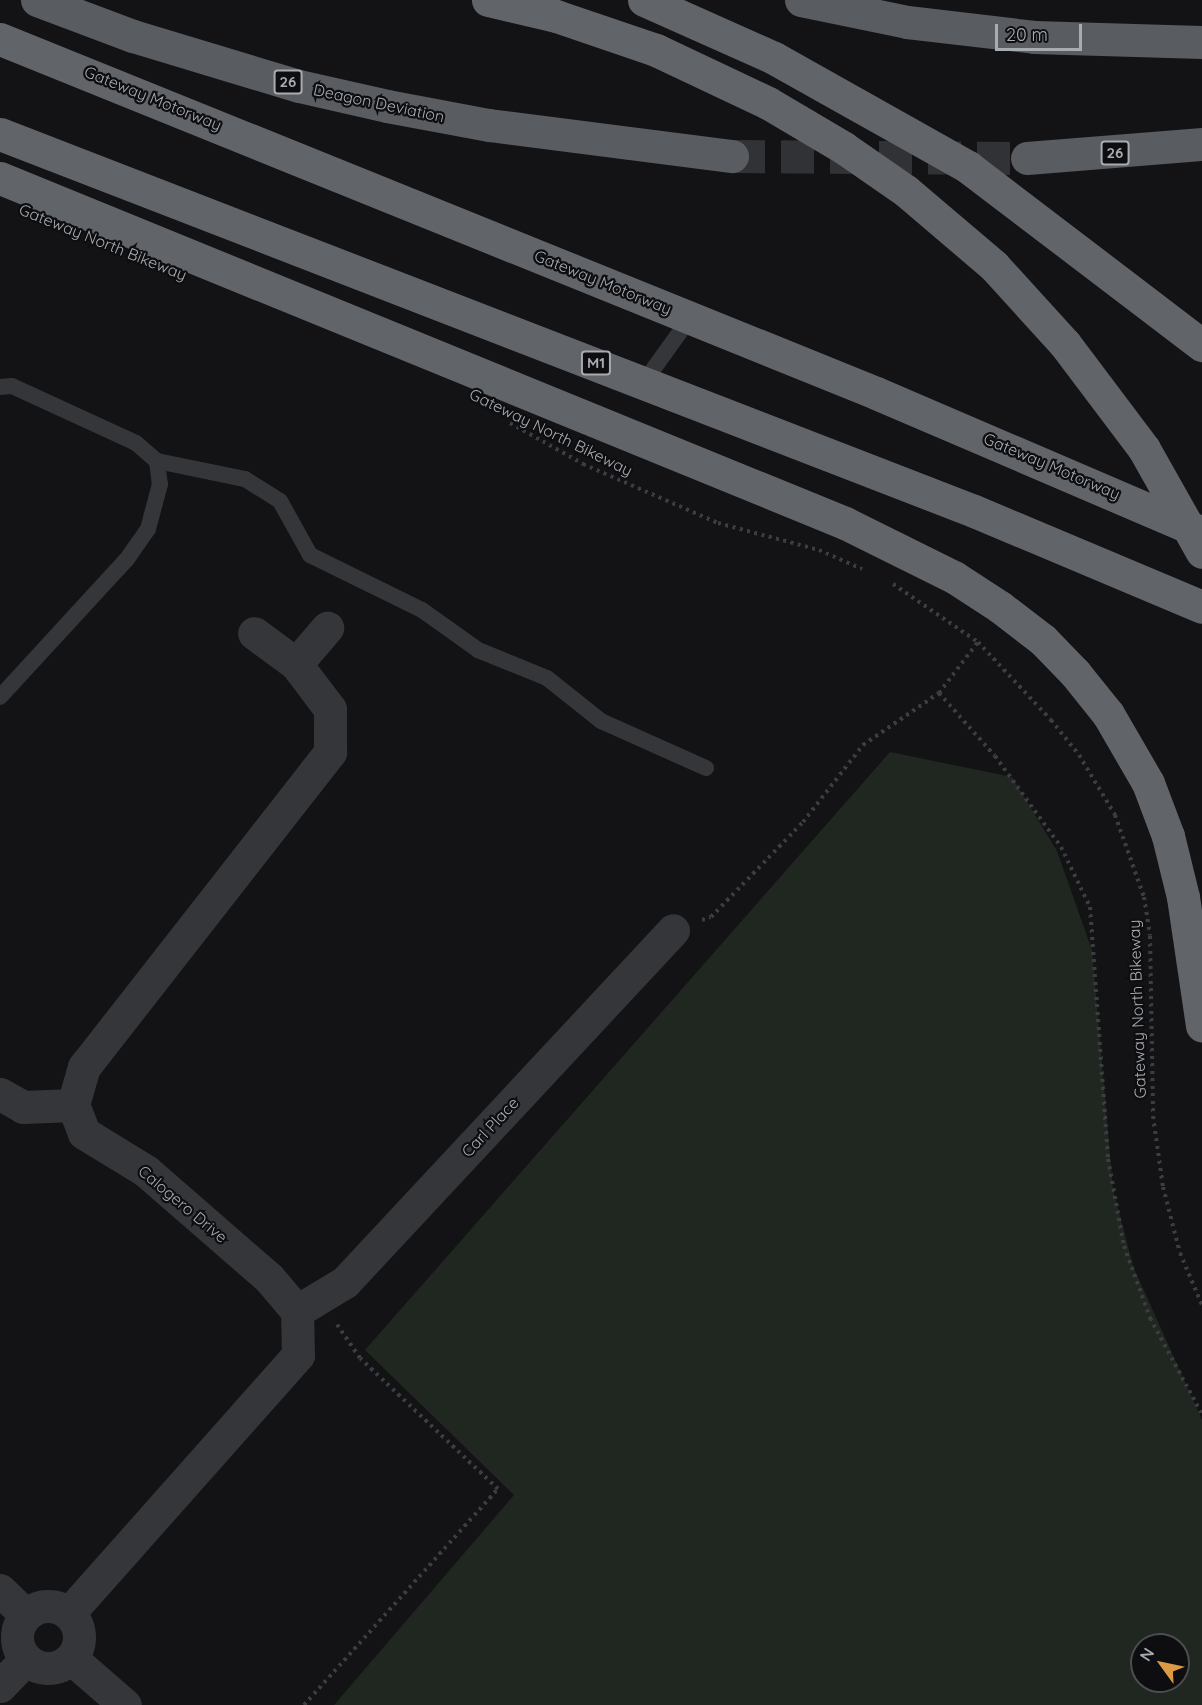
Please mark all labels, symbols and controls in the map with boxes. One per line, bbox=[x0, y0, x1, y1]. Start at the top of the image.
scale bar bbox=[998, 12, 1085, 50]
text: 20 m bbox=[1006, 23, 1048, 46]
street label: Gateway Motorway bbox=[82, 62, 224, 134]
road number: 26 bbox=[273, 70, 303, 94]
street label: Deagon Deviation bbox=[312, 80, 446, 126]
road number: 26 bbox=[1100, 141, 1130, 165]
street label: Gateway North Bikeway bbox=[16, 200, 190, 284]
street label: Gateway Motorway bbox=[532, 246, 674, 318]
road number: M1 bbox=[580, 351, 612, 375]
street label: Gateway North Bikeway bbox=[466, 384, 636, 480]
street label: Gateway Motorway bbox=[981, 429, 1123, 503]
street label: Gateway North Bikeway bbox=[1124, 919, 1150, 1099]
street label: Carl Place bbox=[458, 1093, 522, 1161]
street label: Calogero Drive bbox=[135, 1161, 231, 1247]
north arrow bbox=[1130, 1633, 1190, 1693]
text: N bbox=[1135, 1644, 1158, 1665]

